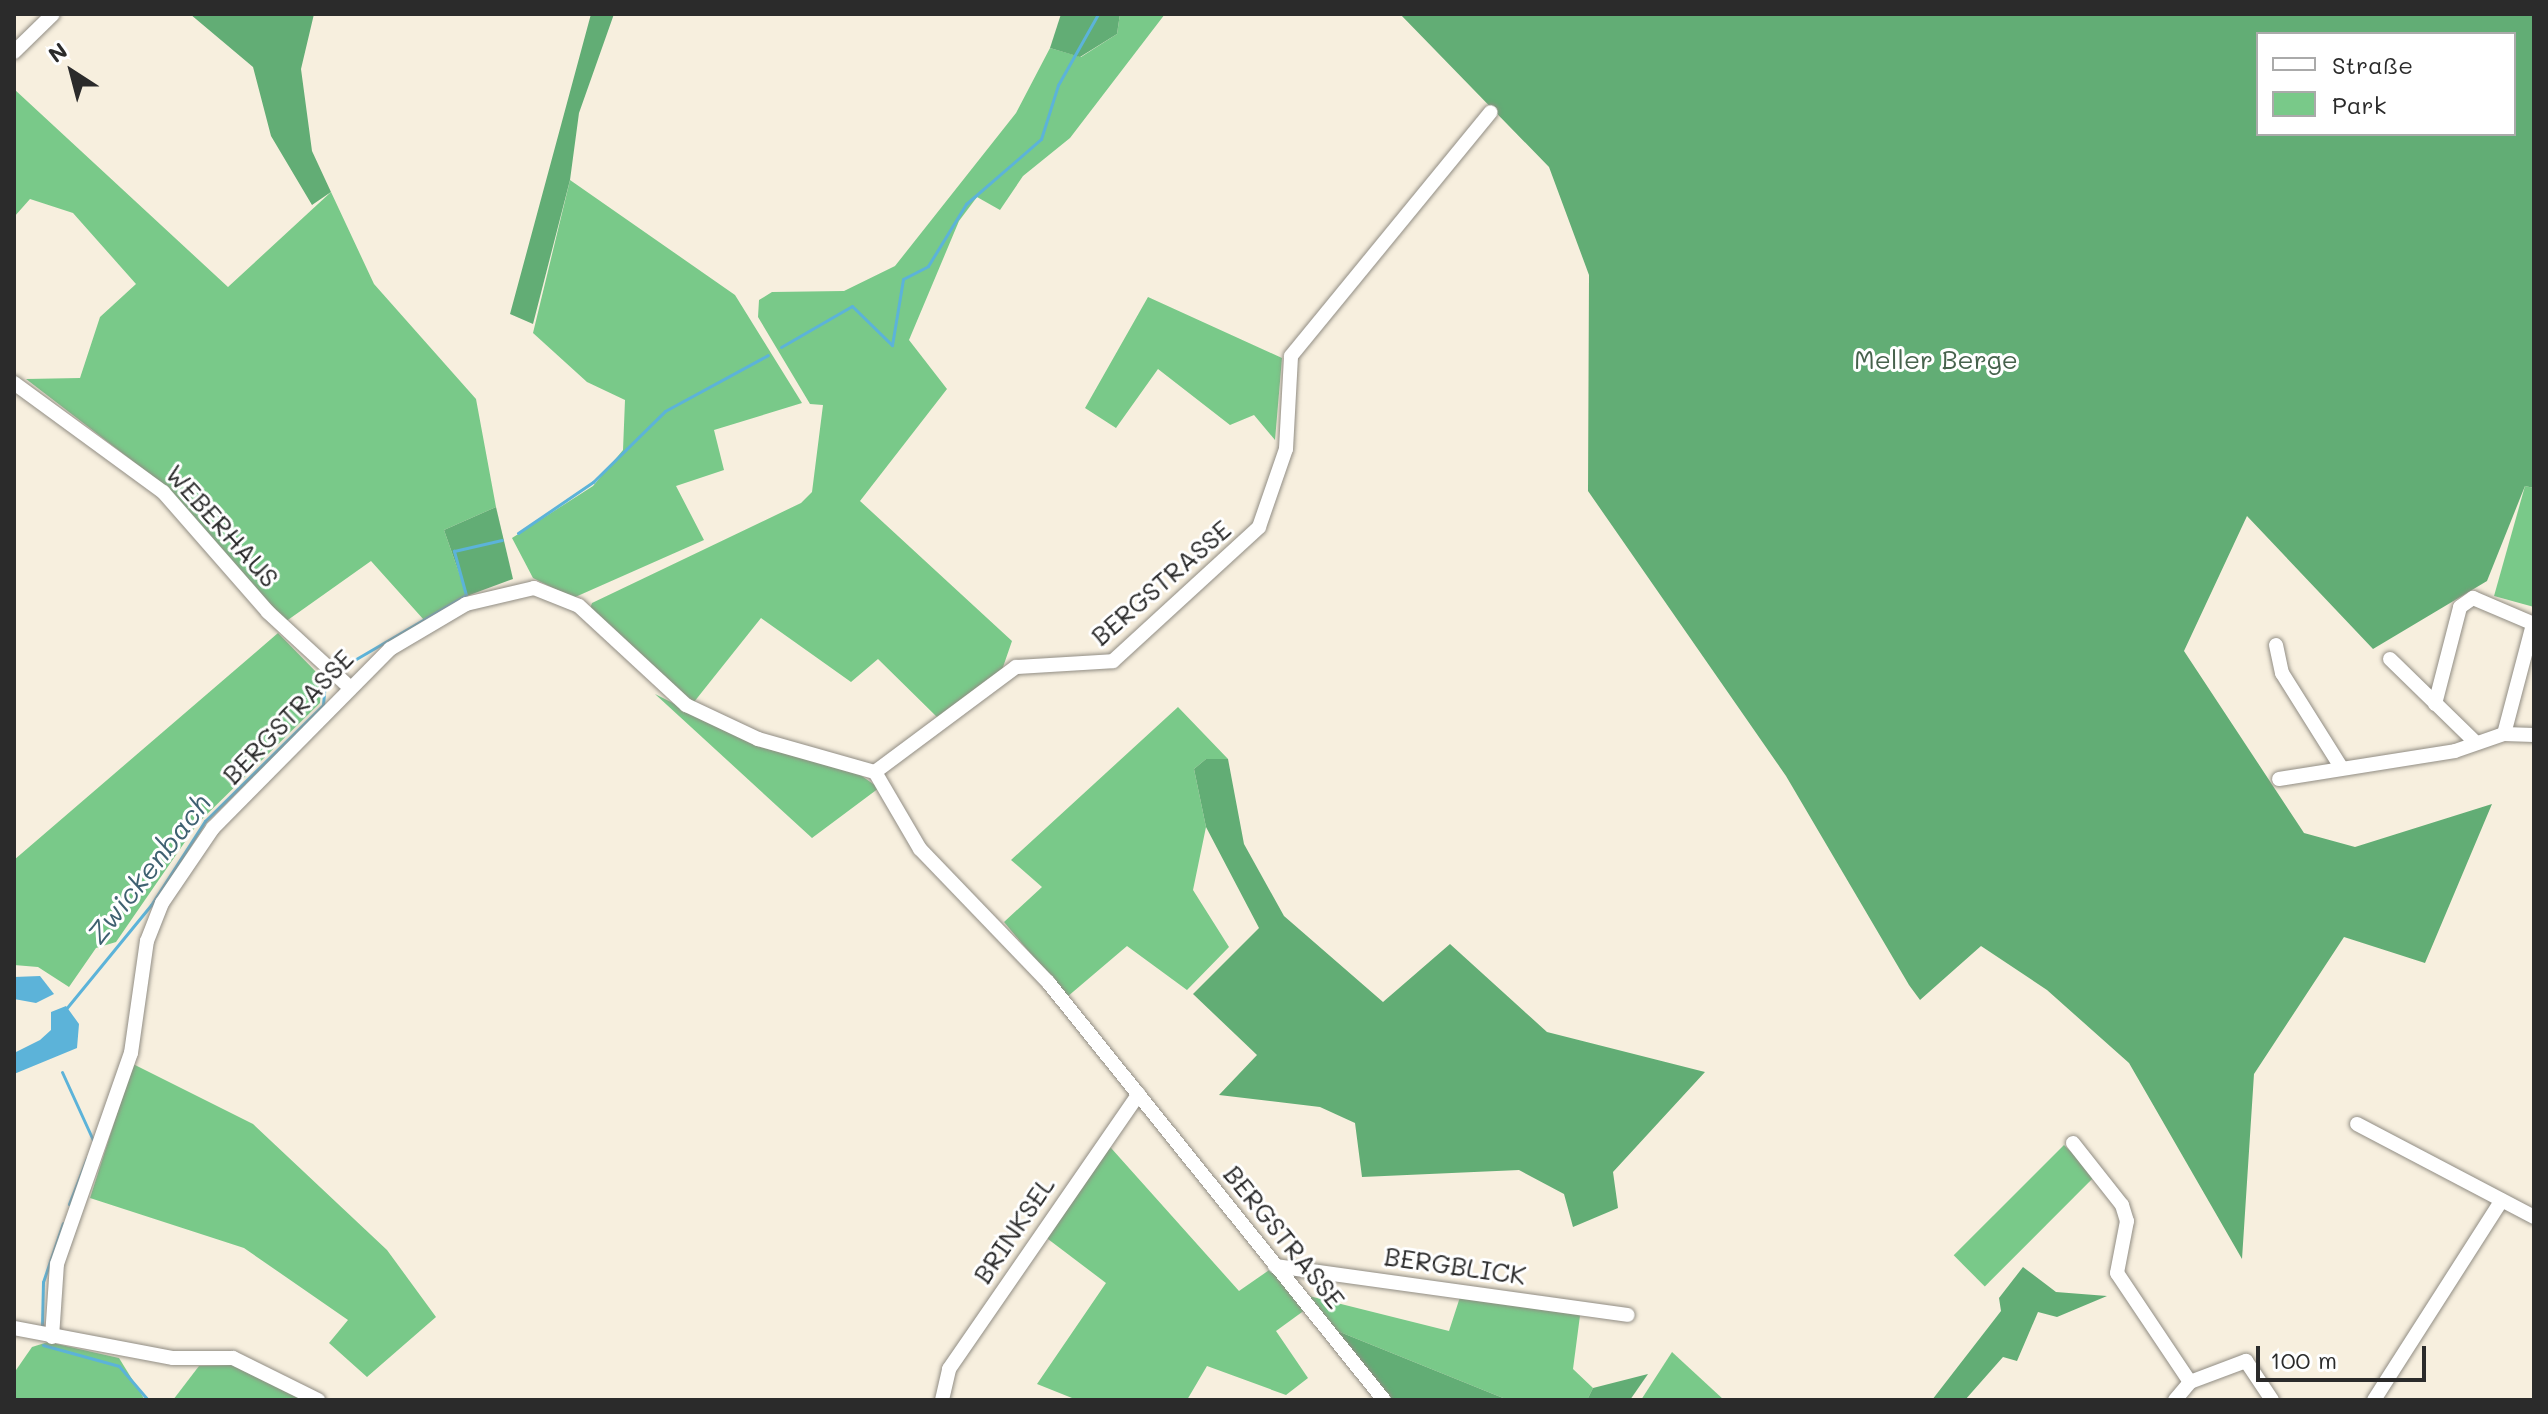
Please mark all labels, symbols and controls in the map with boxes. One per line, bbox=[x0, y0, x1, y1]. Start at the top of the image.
north arrow bbox=[32, 32, 112, 112]
legend bbox=[2256, 32, 2516, 136]
text: N bbox=[42, 36, 73, 69]
text: Straße bbox=[2332, 49, 2413, 80]
text: Park bbox=[2332, 89, 2386, 120]
park label: Meller Berge bbox=[1854, 344, 2018, 376]
street label: WEBERHAUS bbox=[159, 458, 285, 594]
street label: BERGSTRASSE bbox=[1085, 514, 1237, 652]
street label: BERGSTRASSE bbox=[216, 643, 360, 791]
water label: Zwickenbach bbox=[79, 786, 217, 950]
street label: BERGSTRASSE bbox=[1217, 1159, 1351, 1315]
street label: BRINKSEL bbox=[967, 1171, 1061, 1289]
street label: BERGBLICK bbox=[1382, 1241, 1528, 1291]
scale bar bbox=[2260, 1330, 2430, 1380]
text: 100 m bbox=[2270, 1344, 2337, 1375]

